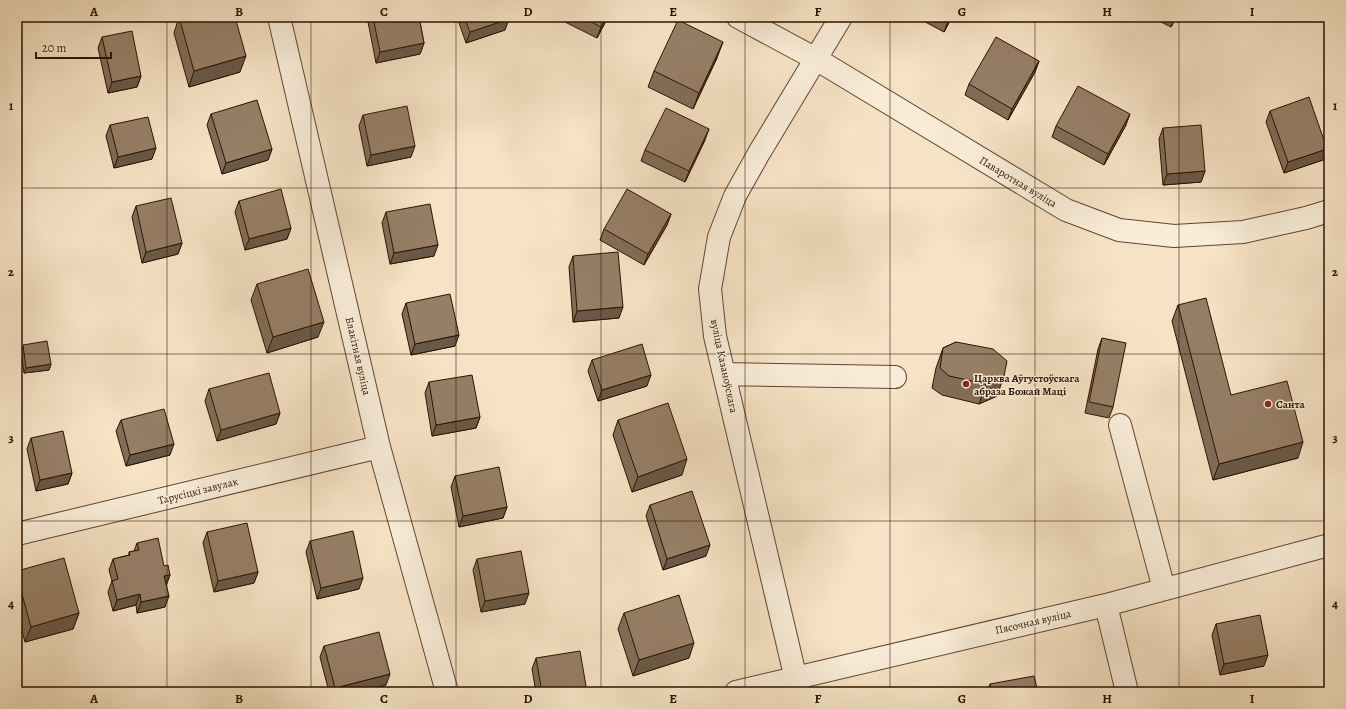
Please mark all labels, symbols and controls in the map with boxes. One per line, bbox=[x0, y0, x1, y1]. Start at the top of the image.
text: A bbox=[89, 3, 99, 20]
text: B bbox=[235, 3, 243, 20]
text: C bbox=[380, 3, 388, 20]
text: D bbox=[523, 3, 533, 20]
text: E bbox=[669, 3, 677, 20]
text: F bbox=[815, 3, 822, 20]
text: G bbox=[958, 3, 966, 20]
text: H bbox=[1102, 3, 1112, 20]
text: I bbox=[1250, 3, 1255, 20]
scale bar bbox=[36, 34, 111, 60]
text: 20 m bbox=[42, 40, 66, 56]
text: 1 bbox=[9, 97, 14, 114]
text: 1 bbox=[1333, 97, 1338, 114]
street label: Паваротная вуліца bbox=[976, 153, 1060, 212]
text: 2 bbox=[8, 263, 15, 280]
text: 2 bbox=[1332, 263, 1339, 280]
street label: Блакітная вуліца bbox=[342, 315, 374, 397]
street label: вуліца Казаноўскага bbox=[707, 318, 741, 415]
place label: Царква Аўгустоўскага абраза Божай Маці bbox=[974, 371, 1080, 399]
marker: Царква Аўгустоўскага абраза Божай Маці bbox=[961, 379, 971, 389]
place label: Санта bbox=[1276, 397, 1306, 412]
marker: Санта bbox=[1263, 399, 1273, 409]
text: 3 bbox=[8, 429, 14, 446]
text: 3 bbox=[1332, 429, 1338, 446]
street label: Тарусіцкі завулак bbox=[156, 474, 240, 508]
text: 4 bbox=[8, 595, 14, 612]
text: 4 bbox=[1332, 595, 1338, 612]
street label: Пясочная вуліца bbox=[994, 606, 1073, 638]
text: A bbox=[89, 690, 99, 707]
text: B bbox=[235, 690, 243, 707]
text: C bbox=[380, 690, 388, 707]
text: D bbox=[523, 690, 533, 707]
text: E bbox=[669, 690, 677, 707]
text: F bbox=[815, 690, 822, 707]
text: G bbox=[958, 690, 966, 707]
text: H bbox=[1102, 690, 1112, 707]
text: I bbox=[1250, 690, 1255, 707]

